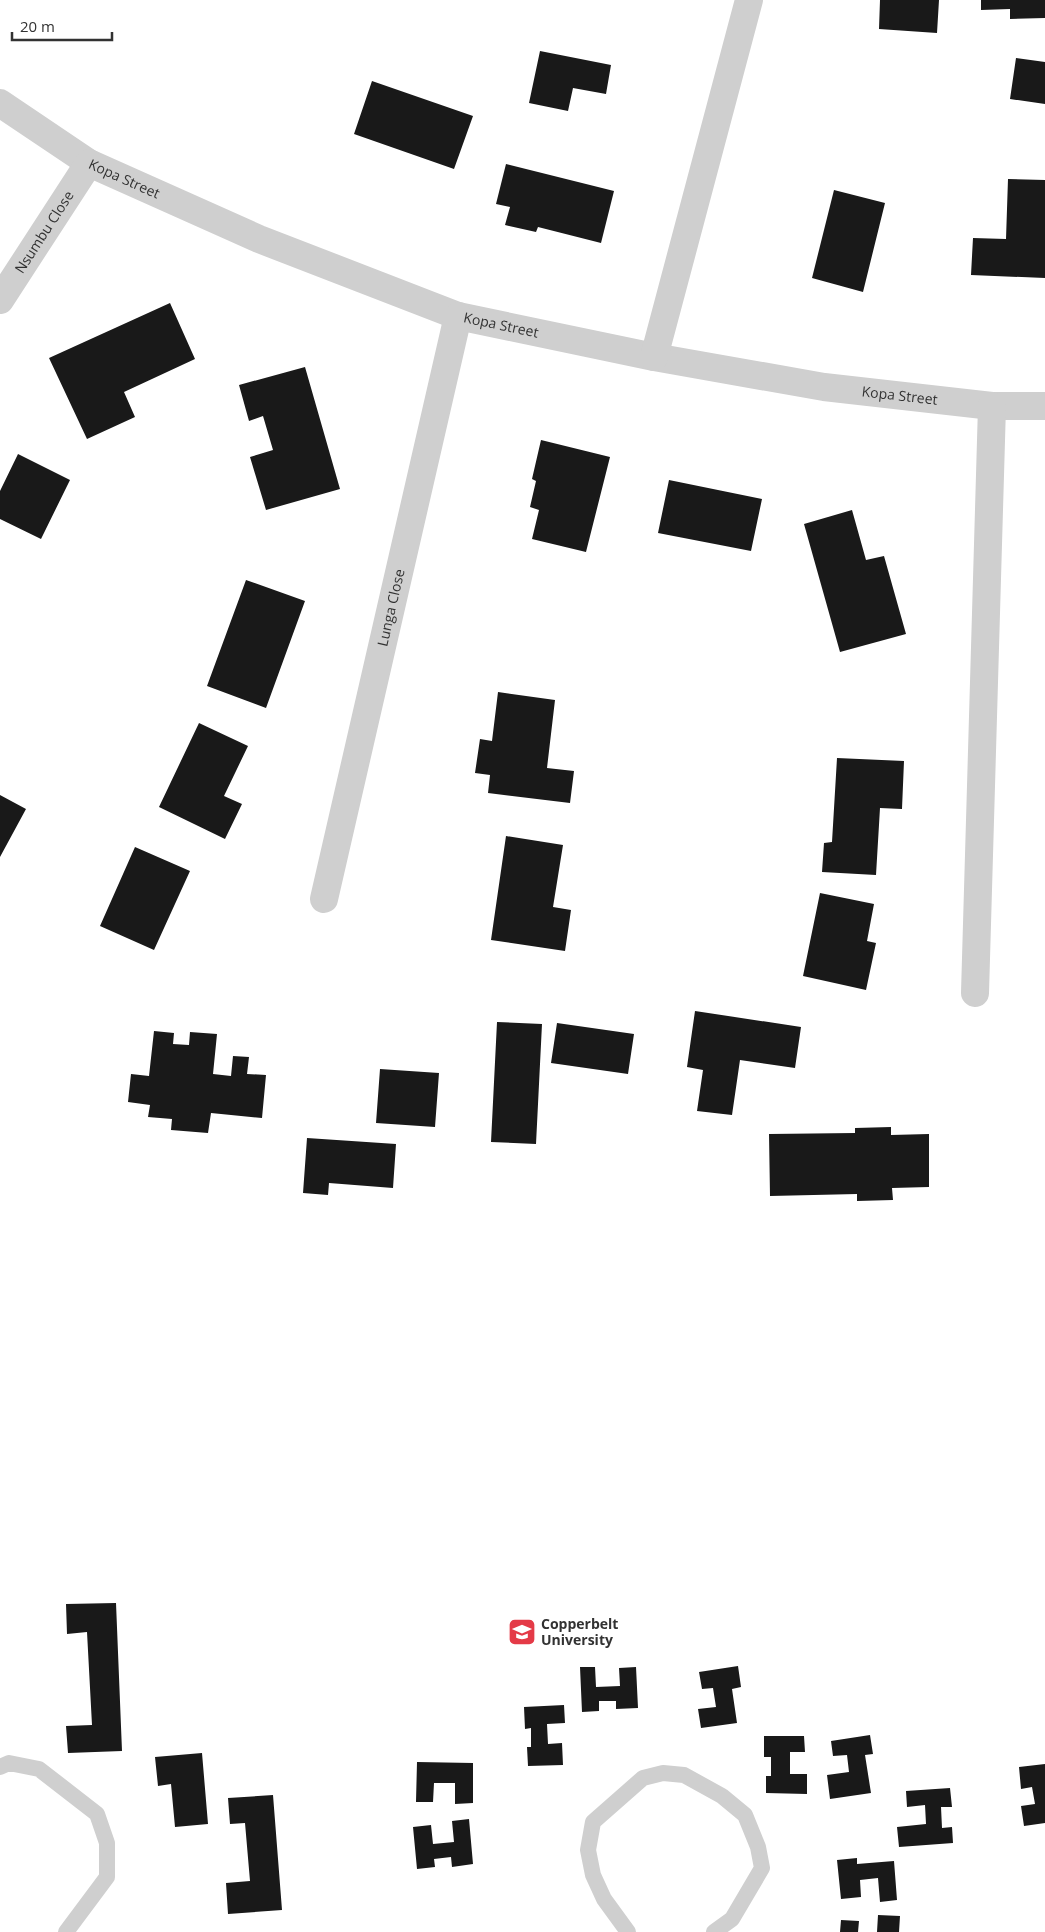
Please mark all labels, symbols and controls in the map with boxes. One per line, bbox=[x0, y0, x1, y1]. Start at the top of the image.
scale bar bbox=[12, 10, 112, 42]
text: 20 m bbox=[20, 16, 55, 36]
street label: Kopa Street bbox=[86, 154, 163, 203]
street label: Nsumbu Close bbox=[10, 187, 78, 277]
street label: Kopa Street bbox=[462, 307, 540, 342]
street label: Kopa Street bbox=[861, 381, 939, 409]
street label: Lunga Close bbox=[372, 567, 409, 648]
place label: Copperbelt University bbox=[541, 1614, 618, 1649]
school or university icon: Copperbelt University bbox=[507, 1617, 537, 1647]

